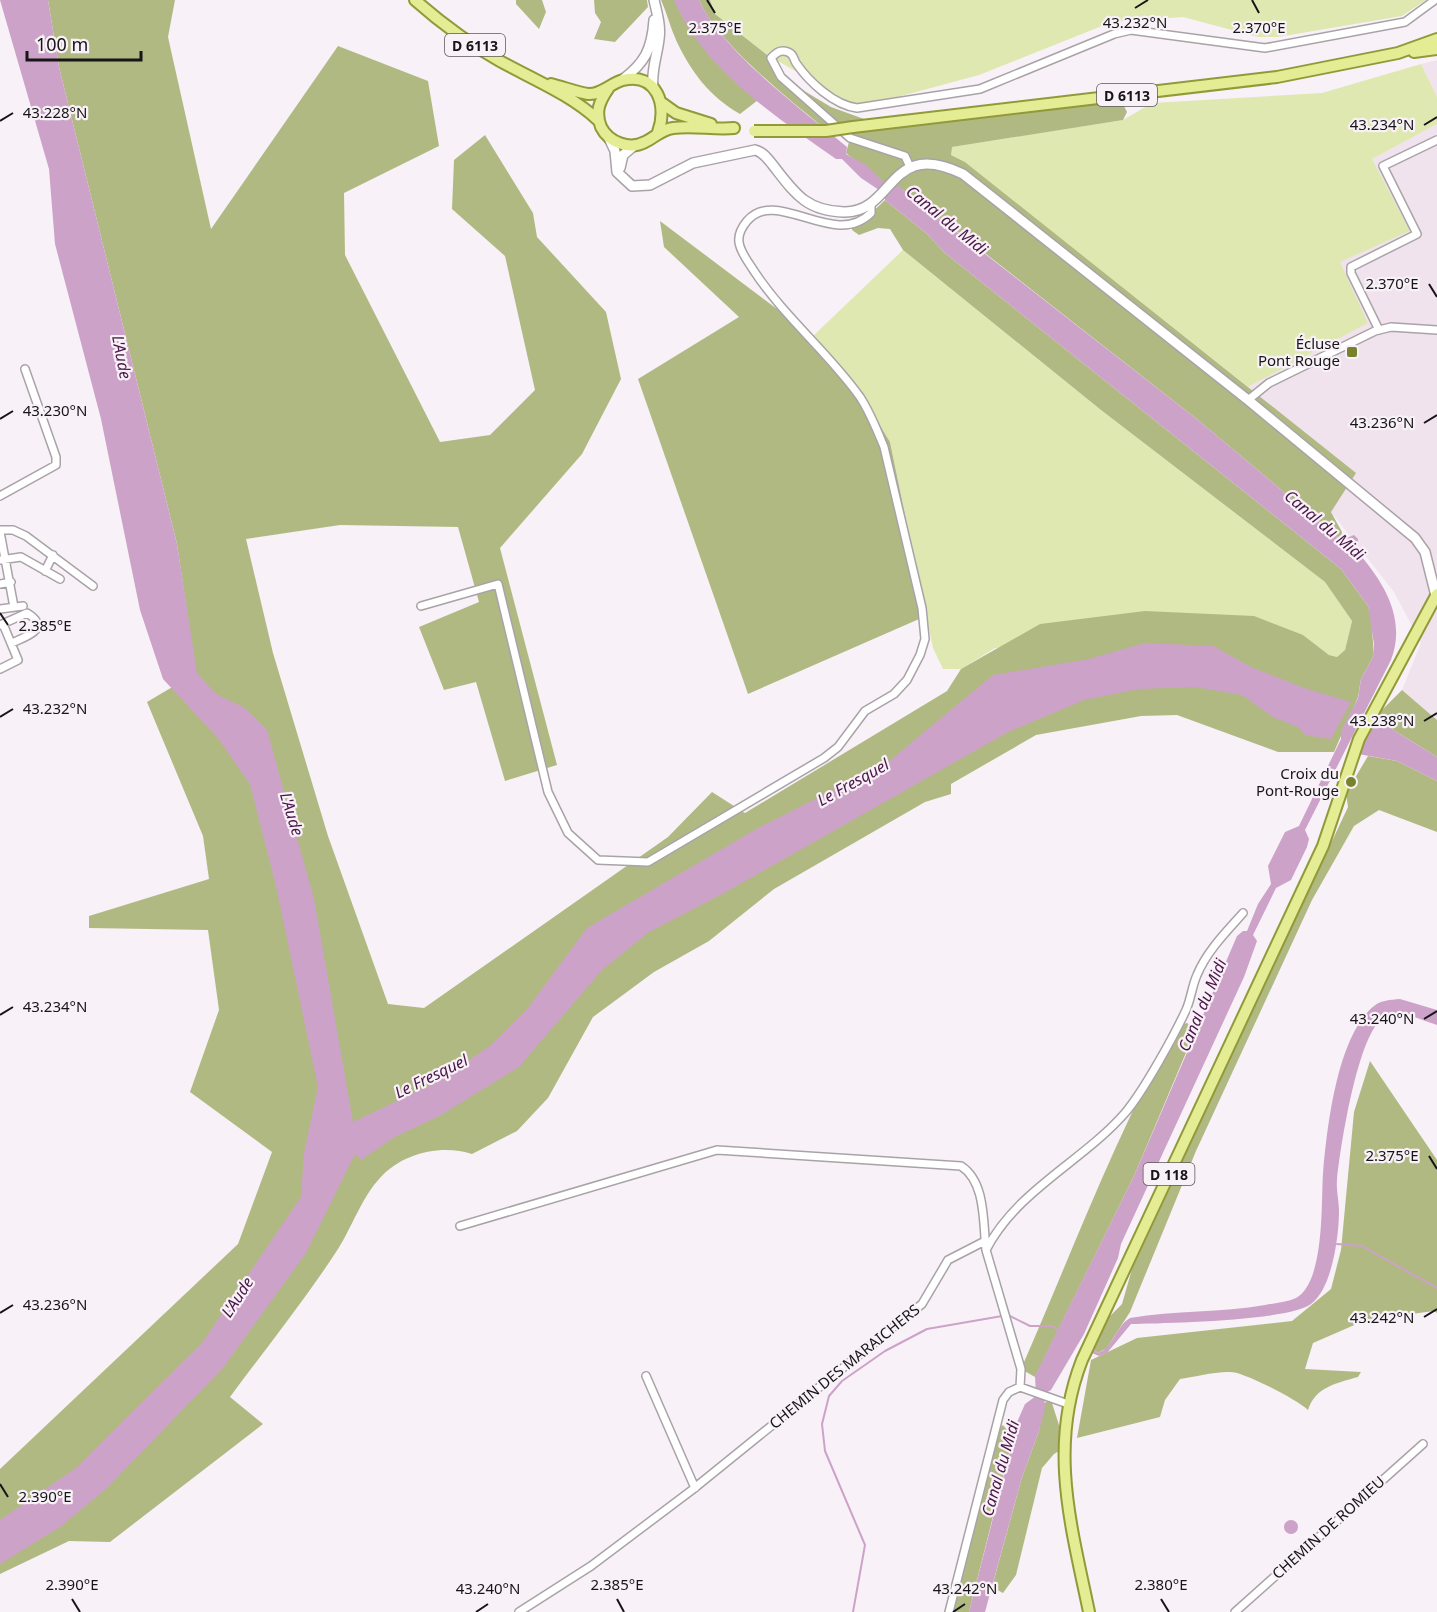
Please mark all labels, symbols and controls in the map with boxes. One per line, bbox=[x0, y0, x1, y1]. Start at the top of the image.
text: 43.232°N bbox=[1103, 12, 1167, 32]
text: 2.375°E bbox=[688, 17, 742, 37]
text: 2.370°E bbox=[1232, 17, 1286, 37]
scale bar bbox=[27, 24, 141, 62]
text: 100 m bbox=[36, 32, 88, 56]
road number: D 6113 bbox=[445, 34, 505, 56]
road number: D 6113 bbox=[1097, 84, 1157, 106]
text: 43.228°N bbox=[23, 102, 87, 122]
text: 43.234°N bbox=[1350, 114, 1414, 134]
water label: Canal du Midi bbox=[902, 180, 993, 260]
text: 2.370°E bbox=[1365, 273, 1419, 293]
water label: L'Aude bbox=[107, 333, 137, 381]
place label: Écluse Pont Rouge bbox=[1258, 333, 1340, 370]
marker: Écluse Pont Rouge bbox=[1345, 345, 1359, 359]
text: 43.230°N bbox=[23, 400, 87, 420]
text: 43.236°N bbox=[1350, 412, 1414, 432]
water label: Canal du Midi bbox=[1280, 485, 1371, 566]
text: 2.385°E bbox=[18, 615, 72, 635]
text: 43.232°N bbox=[23, 698, 87, 718]
text: 43.238°N bbox=[1350, 710, 1414, 730]
water label: Le Fresquel bbox=[813, 753, 894, 811]
place label: Croix du Pont-Rouge bbox=[1256, 763, 1339, 800]
marker: Croix du Pont-Rouge bbox=[1344, 775, 1358, 789]
water label: L'Aude bbox=[275, 790, 309, 838]
water label: Canal du Midi bbox=[1173, 954, 1232, 1055]
text: 43.234°N bbox=[23, 996, 87, 1016]
text: 43.240°N bbox=[1350, 1008, 1414, 1028]
water label: Le Fresquel bbox=[391, 1048, 472, 1103]
text: 2.375°E bbox=[1365, 1145, 1419, 1165]
road number: D 118 bbox=[1144, 1163, 1194, 1185]
water label: L'Aude bbox=[216, 1272, 258, 1322]
text: 43.236°N bbox=[23, 1294, 87, 1314]
street label: CHEMIN DES MARAICHERS bbox=[765, 1299, 923, 1433]
text: 43.242°N bbox=[1350, 1307, 1414, 1327]
water label: Canal du Midi bbox=[976, 1417, 1024, 1519]
street label: CHEMIN DE ROMIEU bbox=[1267, 1471, 1389, 1583]
text: 2.390°E bbox=[18, 1486, 72, 1506]
text: 2.390°E bbox=[45, 1574, 99, 1594]
text: 2.385°E bbox=[590, 1574, 644, 1594]
text: 2.380°E bbox=[1134, 1574, 1188, 1594]
text: 43.240°N bbox=[456, 1578, 520, 1598]
text: 43.242°N bbox=[933, 1578, 997, 1598]

